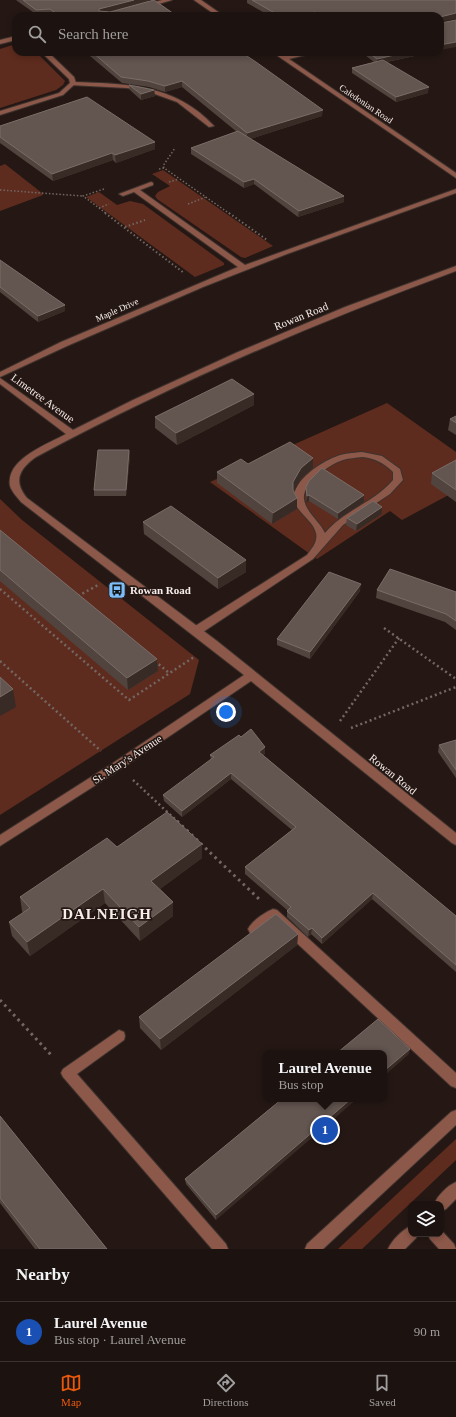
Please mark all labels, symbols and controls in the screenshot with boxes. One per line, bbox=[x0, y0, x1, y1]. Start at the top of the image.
search box bbox=[12, 12, 444, 56]
icon: search bbox=[26, 23, 48, 45]
text: Search here bbox=[58, 26, 128, 42]
street label: Caledonian Road bbox=[337, 82, 395, 126]
street label: Maple Drive bbox=[94, 296, 140, 324]
street label: Rowan Road bbox=[272, 300, 330, 332]
street label: Limetree Avenue bbox=[9, 371, 77, 425]
bus stop icon: Rowan Road bbox=[107, 580, 127, 600]
place label: Rowan Road bbox=[130, 584, 191, 596]
your location bbox=[216, 702, 236, 722]
street label: St. Mary's Avenue bbox=[90, 732, 164, 786]
street label: Rowan Road bbox=[367, 751, 419, 797]
district label: DALNEIGH bbox=[62, 906, 152, 922]
popup bbox=[263, 1050, 387, 1102]
text: Laurel Avenue bbox=[278, 1060, 372, 1076]
text: Bus stop bbox=[278, 1077, 324, 1092]
pin: 1 bbox=[312, 1115, 338, 1145]
map controls bbox=[408, 1201, 444, 1237]
button: layers bbox=[408, 1201, 444, 1237]
text: Nearby bbox=[16, 1265, 70, 1284]
text: Laurel Avenue bbox=[54, 1315, 147, 1331]
text: 1 bbox=[26, 1324, 32, 1339]
text: 90 m bbox=[414, 1324, 440, 1339]
text: Bus stop · Laurel Avenue bbox=[54, 1332, 186, 1347]
tab: Map bbox=[60, 1372, 82, 1408]
tab: Directions bbox=[203, 1372, 248, 1408]
tab: Saved bbox=[369, 1372, 396, 1408]

